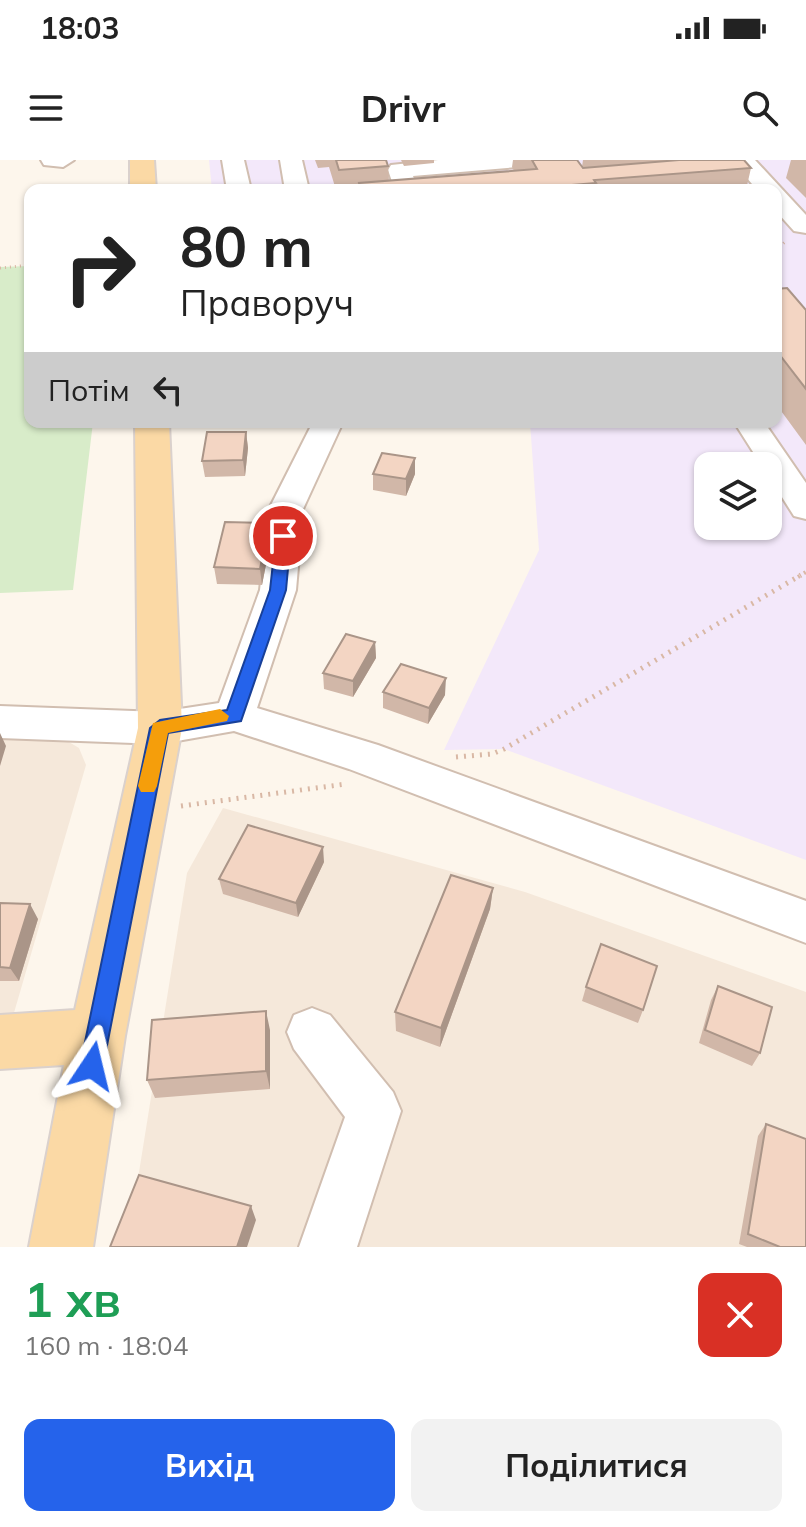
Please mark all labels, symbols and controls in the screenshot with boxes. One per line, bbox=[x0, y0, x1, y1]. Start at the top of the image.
text: 18:03 bbox=[40, 9, 119, 47]
icon: menu bbox=[24, 86, 68, 130]
text: Drivr bbox=[361, 86, 445, 131]
icon: search bbox=[738, 86, 782, 130]
text: 80 m bbox=[180, 211, 313, 281]
icon: right bbox=[48, 216, 152, 320]
text: Праворуч bbox=[180, 280, 354, 325]
icon: left bbox=[146, 368, 190, 412]
text: Потім bbox=[48, 371, 130, 409]
map controls bbox=[694, 452, 782, 540]
button: layers bbox=[694, 452, 782, 540]
pin bbox=[249, 502, 317, 570]
icon: arrive bbox=[261, 514, 305, 558]
position arrow bbox=[50, 1024, 134, 1108]
text: 1 хв bbox=[24, 1269, 121, 1329]
button: close bbox=[698, 1273, 782, 1357]
text: 160 m · 18:04 bbox=[24, 1329, 188, 1362]
button: Вихід bbox=[24, 1419, 395, 1511]
button: Поділитися bbox=[411, 1419, 782, 1511]

